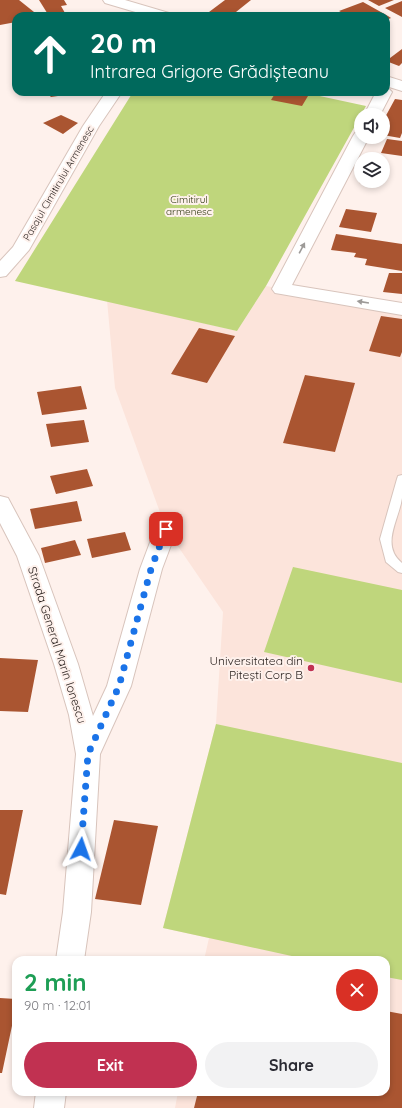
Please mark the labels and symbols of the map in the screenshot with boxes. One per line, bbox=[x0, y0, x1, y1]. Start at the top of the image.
street label: Pasajul Cimitirului Armenesc bbox=[20, 124, 97, 243]
park label: Cimitirul armenesc bbox=[166, 193, 212, 218]
one-way arrow bbox=[299, 242, 306, 254]
one-way arrow bbox=[357, 299, 370, 305]
pin bbox=[149, 512, 183, 546]
street label: Strada General Marin Ionescu bbox=[25, 564, 90, 725]
place label: Universitatea din Pitești Corp B bbox=[210, 653, 303, 682]
marker: Universitatea din Pitești Corp B bbox=[306, 663, 316, 673]
position arrow bbox=[60, 828, 102, 870]

